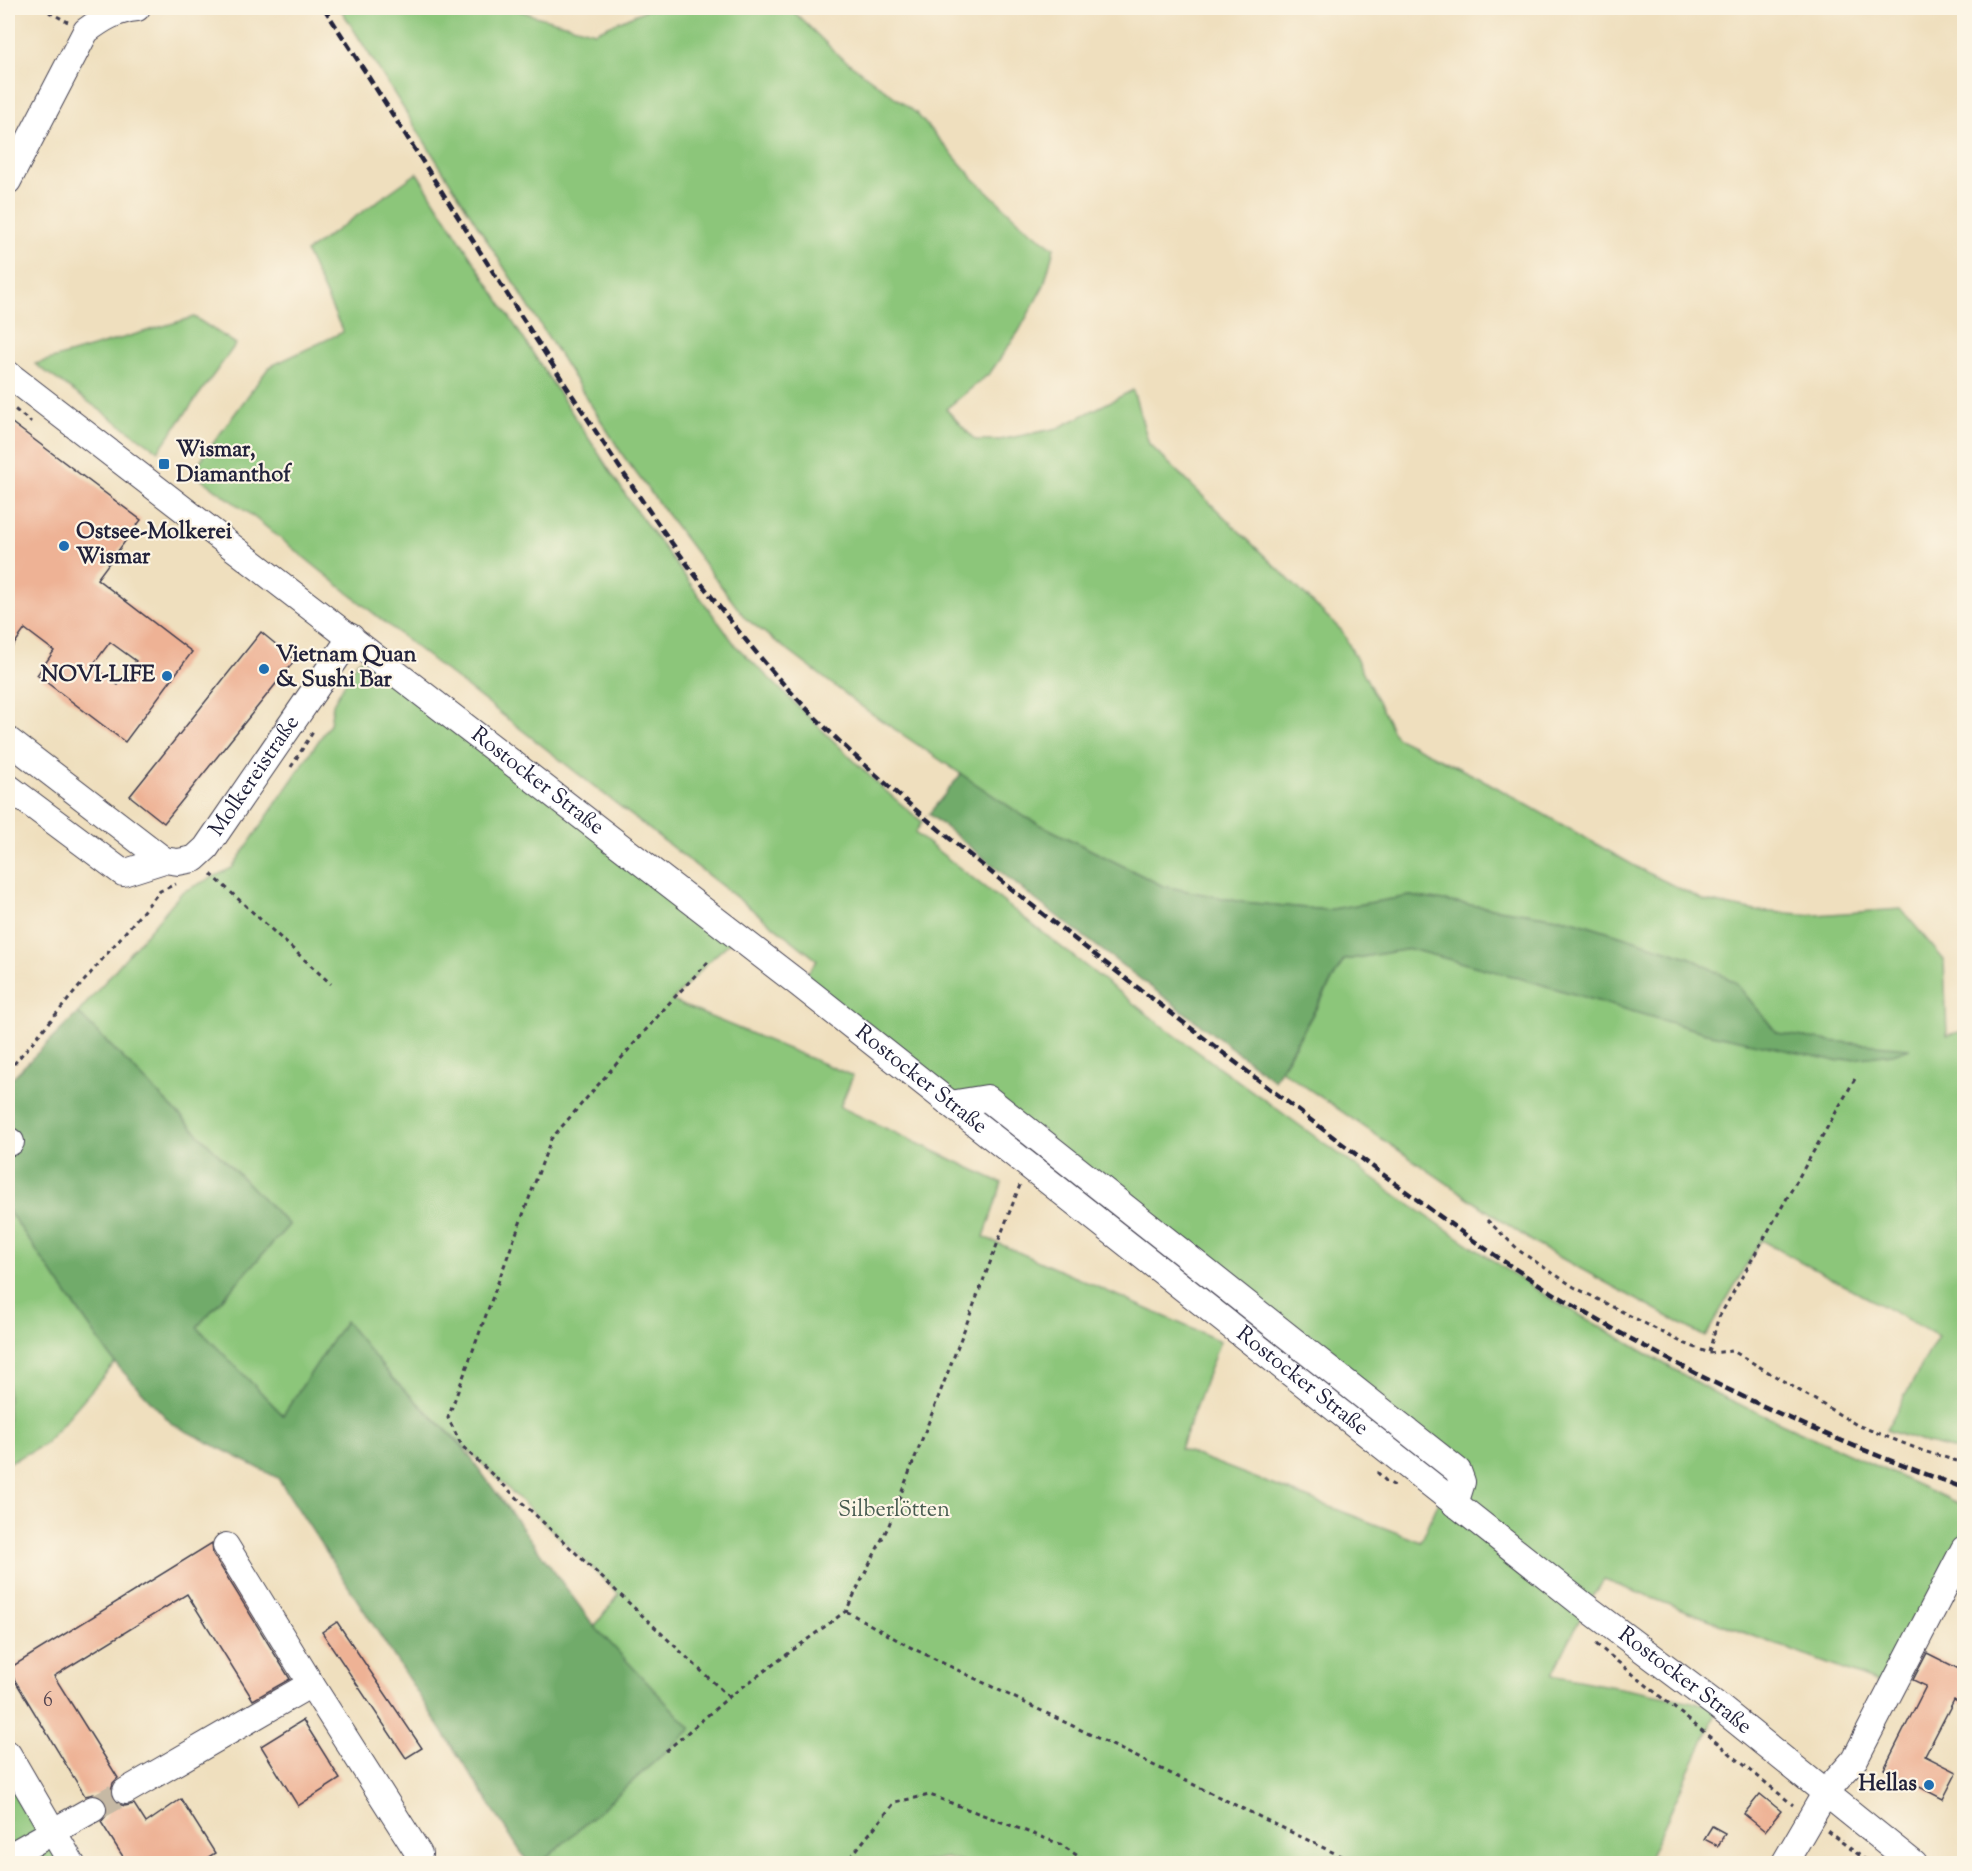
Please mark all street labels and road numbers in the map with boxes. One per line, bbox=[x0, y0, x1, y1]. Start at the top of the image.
street label: Molkereistraße bbox=[202, 709, 308, 844]
street label: Rostocker Straße bbox=[463, 720, 611, 844]
street label: Rostocker Straße bbox=[848, 1018, 994, 1143]
street label: Rostocker Straße bbox=[1229, 1319, 1375, 1444]
street label: Rostocker Straße bbox=[1611, 1620, 1758, 1743]

